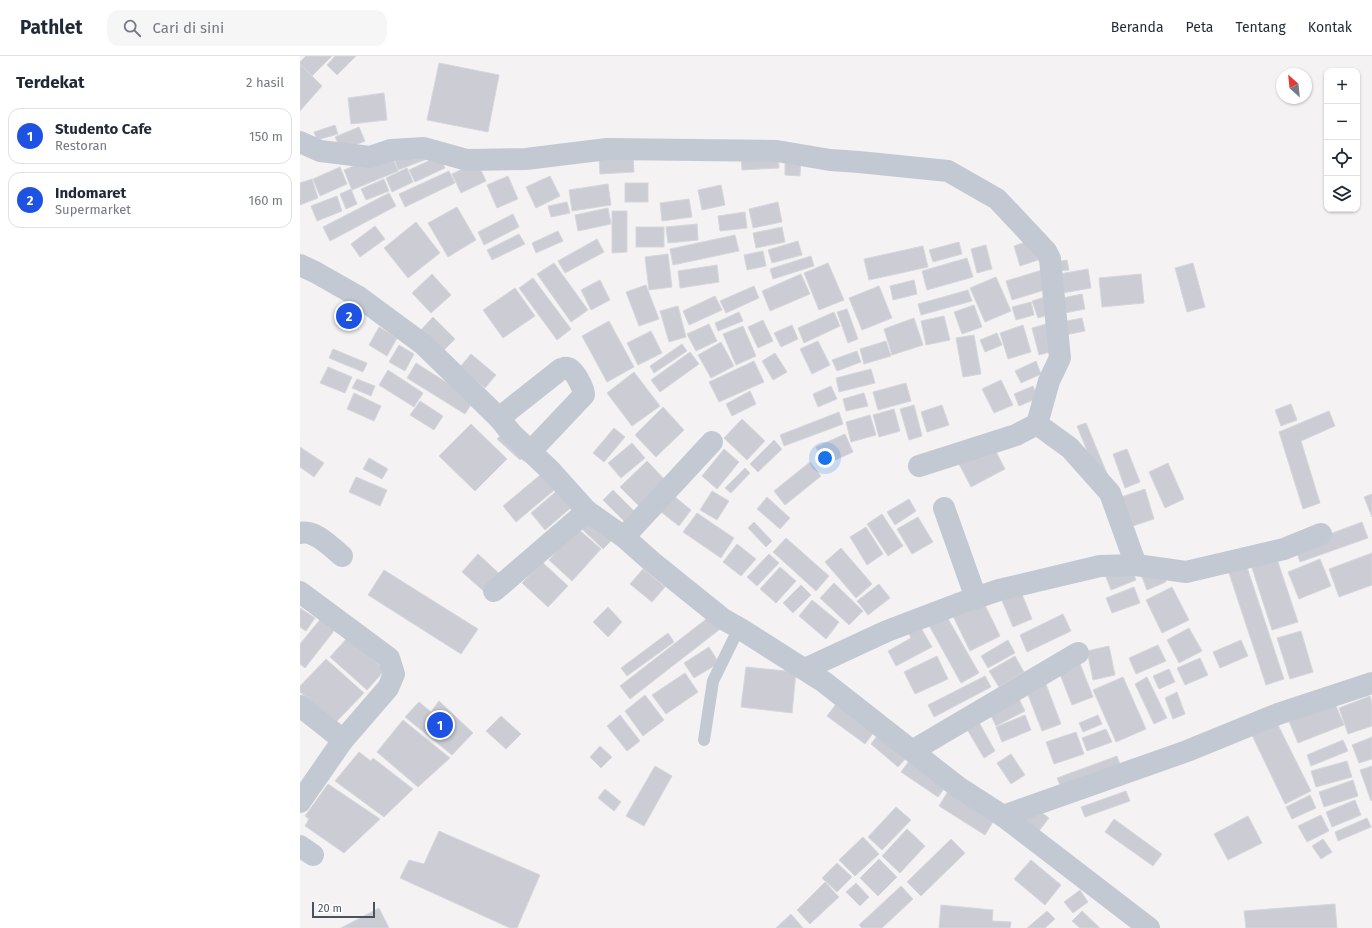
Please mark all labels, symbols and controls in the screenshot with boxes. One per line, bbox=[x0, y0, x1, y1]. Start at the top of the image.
search box bbox=[107, 10, 387, 46]
text: Pathlet bbox=[20, 16, 83, 39]
icon: search bbox=[121, 17, 143, 39]
text: Cari di sini bbox=[153, 19, 224, 37]
text: Beranda bbox=[1111, 19, 1164, 36]
text: Peta bbox=[1186, 19, 1213, 36]
text: Tentang bbox=[1235, 19, 1286, 36]
text: Kontak bbox=[1308, 19, 1352, 36]
north arrow bbox=[1276, 68, 1312, 104]
map controls bbox=[1324, 68, 1360, 212]
button: + bbox=[1324, 68, 1360, 104]
text: Terdekat bbox=[16, 72, 85, 93]
text: 2 hasil bbox=[246, 75, 284, 90]
button: − bbox=[1324, 104, 1360, 140]
text: Studento Cafe bbox=[55, 120, 152, 138]
text: 1 bbox=[27, 129, 33, 144]
text: 150 m bbox=[249, 129, 283, 144]
text: Restoran bbox=[55, 138, 107, 153]
button: locate bbox=[1324, 140, 1360, 176]
button: layers bbox=[1324, 176, 1360, 212]
text: Indomaret bbox=[55, 184, 126, 202]
text: 2 bbox=[27, 193, 33, 208]
text: 160 m bbox=[249, 193, 283, 208]
text: Supermarket bbox=[55, 202, 131, 217]
pin: 2 bbox=[336, 301, 362, 331]
your location bbox=[815, 448, 835, 468]
pin: 1 bbox=[427, 710, 453, 740]
scale bar bbox=[312, 900, 375, 919]
text: 20 m bbox=[318, 902, 342, 915]

